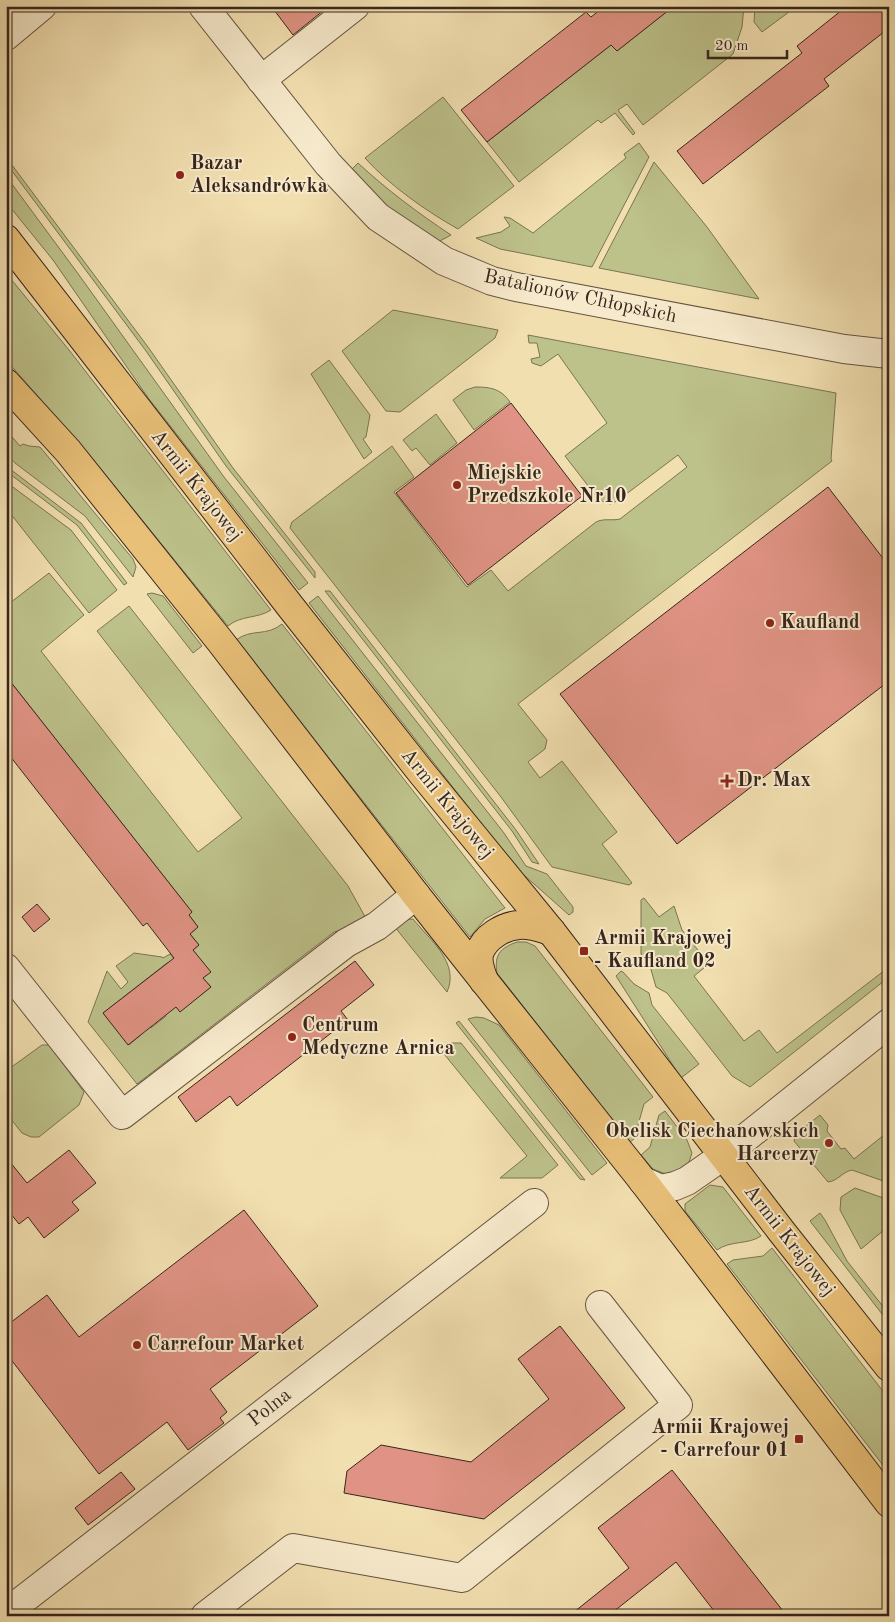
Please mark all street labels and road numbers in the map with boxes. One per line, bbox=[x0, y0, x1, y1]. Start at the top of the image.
street label: Batalionów Chłopskich bbox=[482, 267, 679, 327]
street label: Armii Krajowej bbox=[147, 427, 245, 545]
street label: Armii Krajowej bbox=[397, 745, 497, 863]
street label: Armii Krajowej bbox=[740, 1182, 838, 1300]
street label: Polna bbox=[245, 1385, 295, 1431]

